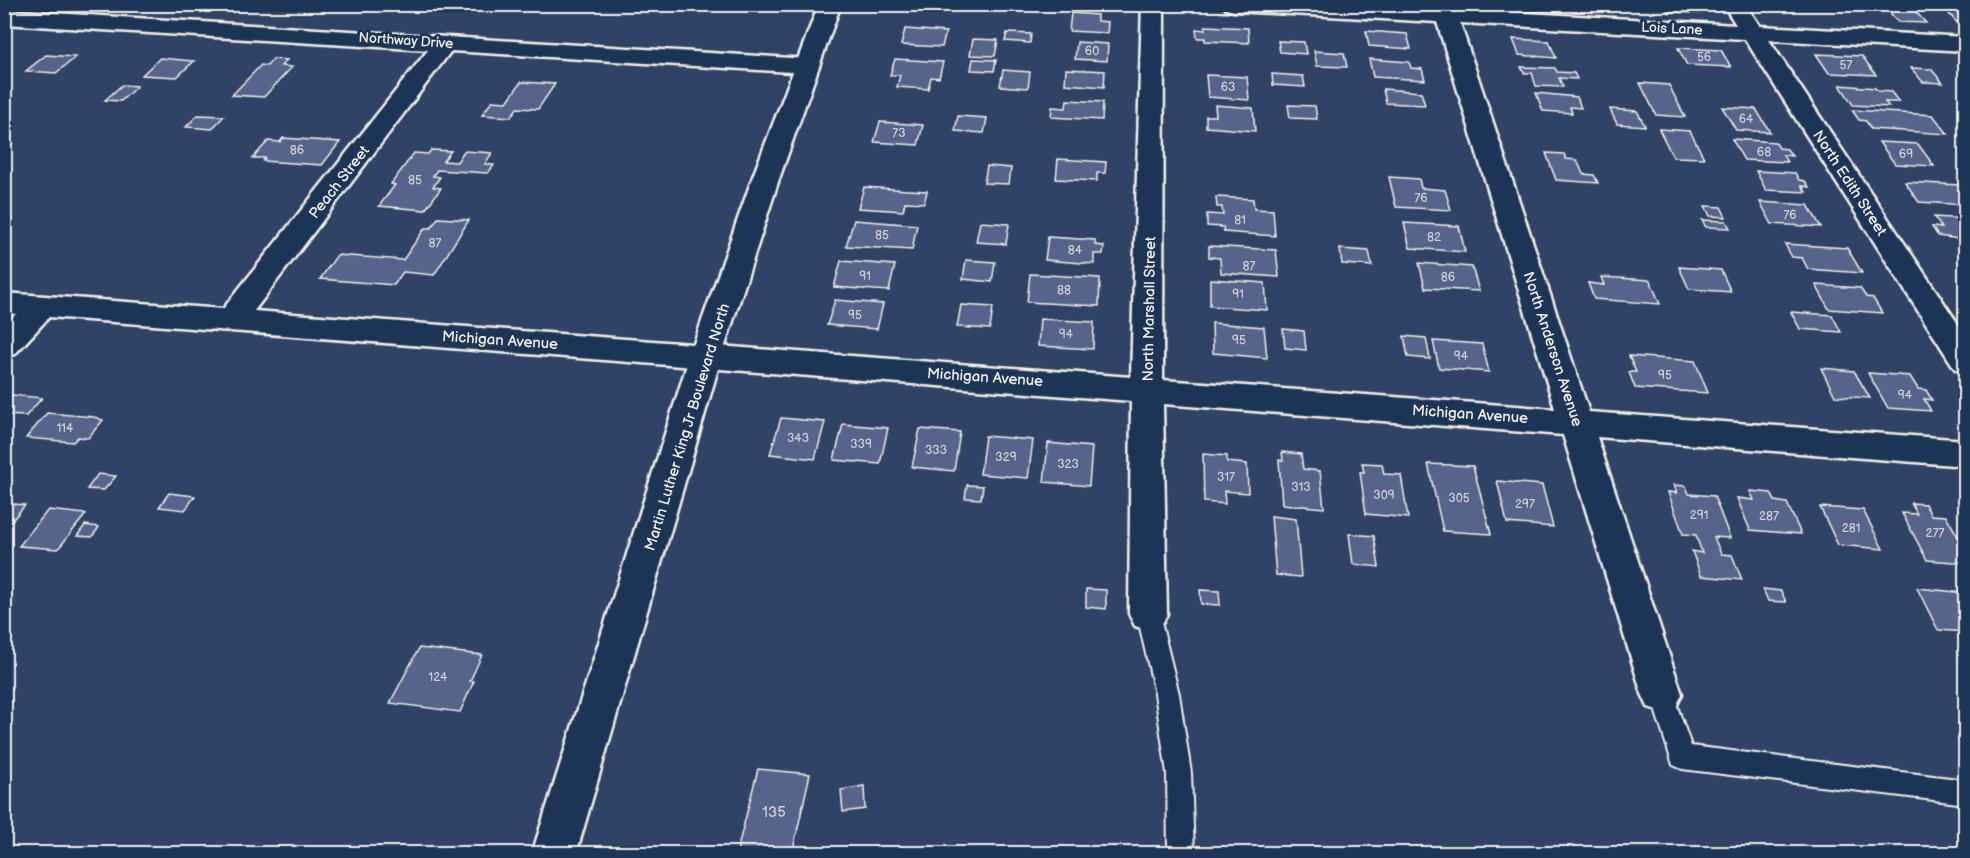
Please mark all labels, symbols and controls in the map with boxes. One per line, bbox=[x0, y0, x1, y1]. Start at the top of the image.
street label: Lois Lane bbox=[1641, 18, 1703, 39]
street label: Northway Drive bbox=[358, 29, 454, 52]
house number: 60 bbox=[1085, 44, 1099, 59]
house number: 56 bbox=[1697, 50, 1711, 65]
house number: 57 bbox=[1840, 58, 1852, 73]
house number: 63 bbox=[1221, 80, 1235, 95]
house number: 64 bbox=[1739, 112, 1754, 127]
house number: 73 bbox=[892, 126, 906, 141]
street label: North Edith Street bbox=[1808, 127, 1891, 240]
street label: Peach Street bbox=[305, 142, 374, 223]
house number: 86 bbox=[290, 143, 304, 158]
house number: 68 bbox=[1757, 145, 1771, 160]
house number: 69 bbox=[1899, 147, 1913, 162]
house number: 85 bbox=[408, 173, 422, 188]
house number: 76 bbox=[1414, 191, 1428, 206]
house number: 76 bbox=[1783, 208, 1797, 223]
house number: 81 bbox=[1234, 213, 1246, 228]
house number: 85 bbox=[875, 228, 889, 243]
house number: 82 bbox=[1427, 230, 1441, 245]
house number: 87 bbox=[429, 236, 442, 251]
street label: North Marshall Street bbox=[1139, 236, 1160, 382]
house number: 84 bbox=[1068, 243, 1083, 258]
house number: 87 bbox=[1243, 259, 1256, 274]
house number: 91 bbox=[859, 269, 871, 284]
street label: North Anderson Avenue bbox=[1519, 269, 1587, 429]
house number: 86 bbox=[1441, 270, 1455, 285]
house number: 88 bbox=[1057, 283, 1071, 298]
house number: 91 bbox=[1232, 287, 1244, 302]
street label: Martin Luther King Jr Boulevard North bbox=[641, 301, 734, 553]
house number: 95 bbox=[848, 308, 862, 323]
street label: Michigan Avenue bbox=[441, 327, 559, 354]
house number: 94 bbox=[1059, 327, 1074, 342]
house number: 95 bbox=[1232, 333, 1246, 348]
house number: 94 bbox=[1454, 349, 1469, 364]
street label: Michigan Avenue bbox=[926, 364, 1044, 391]
house number: 95 bbox=[1658, 368, 1672, 383]
house number: 94 bbox=[1898, 388, 1913, 403]
street label: Michigan Avenue bbox=[1411, 401, 1529, 428]
house number: 114 bbox=[57, 421, 74, 436]
house number: 343 bbox=[787, 431, 809, 446]
house number: 339 bbox=[850, 437, 872, 452]
house number: 333 bbox=[925, 443, 947, 458]
house number: 329 bbox=[995, 450, 1017, 465]
house number: 323 bbox=[1057, 457, 1079, 472]
house number: 317 bbox=[1217, 470, 1235, 485]
house number: 313 bbox=[1291, 480, 1311, 495]
house number: 309 bbox=[1373, 488, 1395, 503]
house number: 305 bbox=[1448, 491, 1470, 506]
house number: 297 bbox=[1515, 497, 1535, 512]
house number: 291 bbox=[1690, 508, 1708, 523]
house number: 287 bbox=[1759, 509, 1779, 524]
house number: 281 bbox=[1842, 521, 1860, 536]
house number: 277 bbox=[1926, 526, 1945, 541]
house number: 124 bbox=[429, 670, 448, 685]
house number: 135 bbox=[762, 803, 786, 822]

